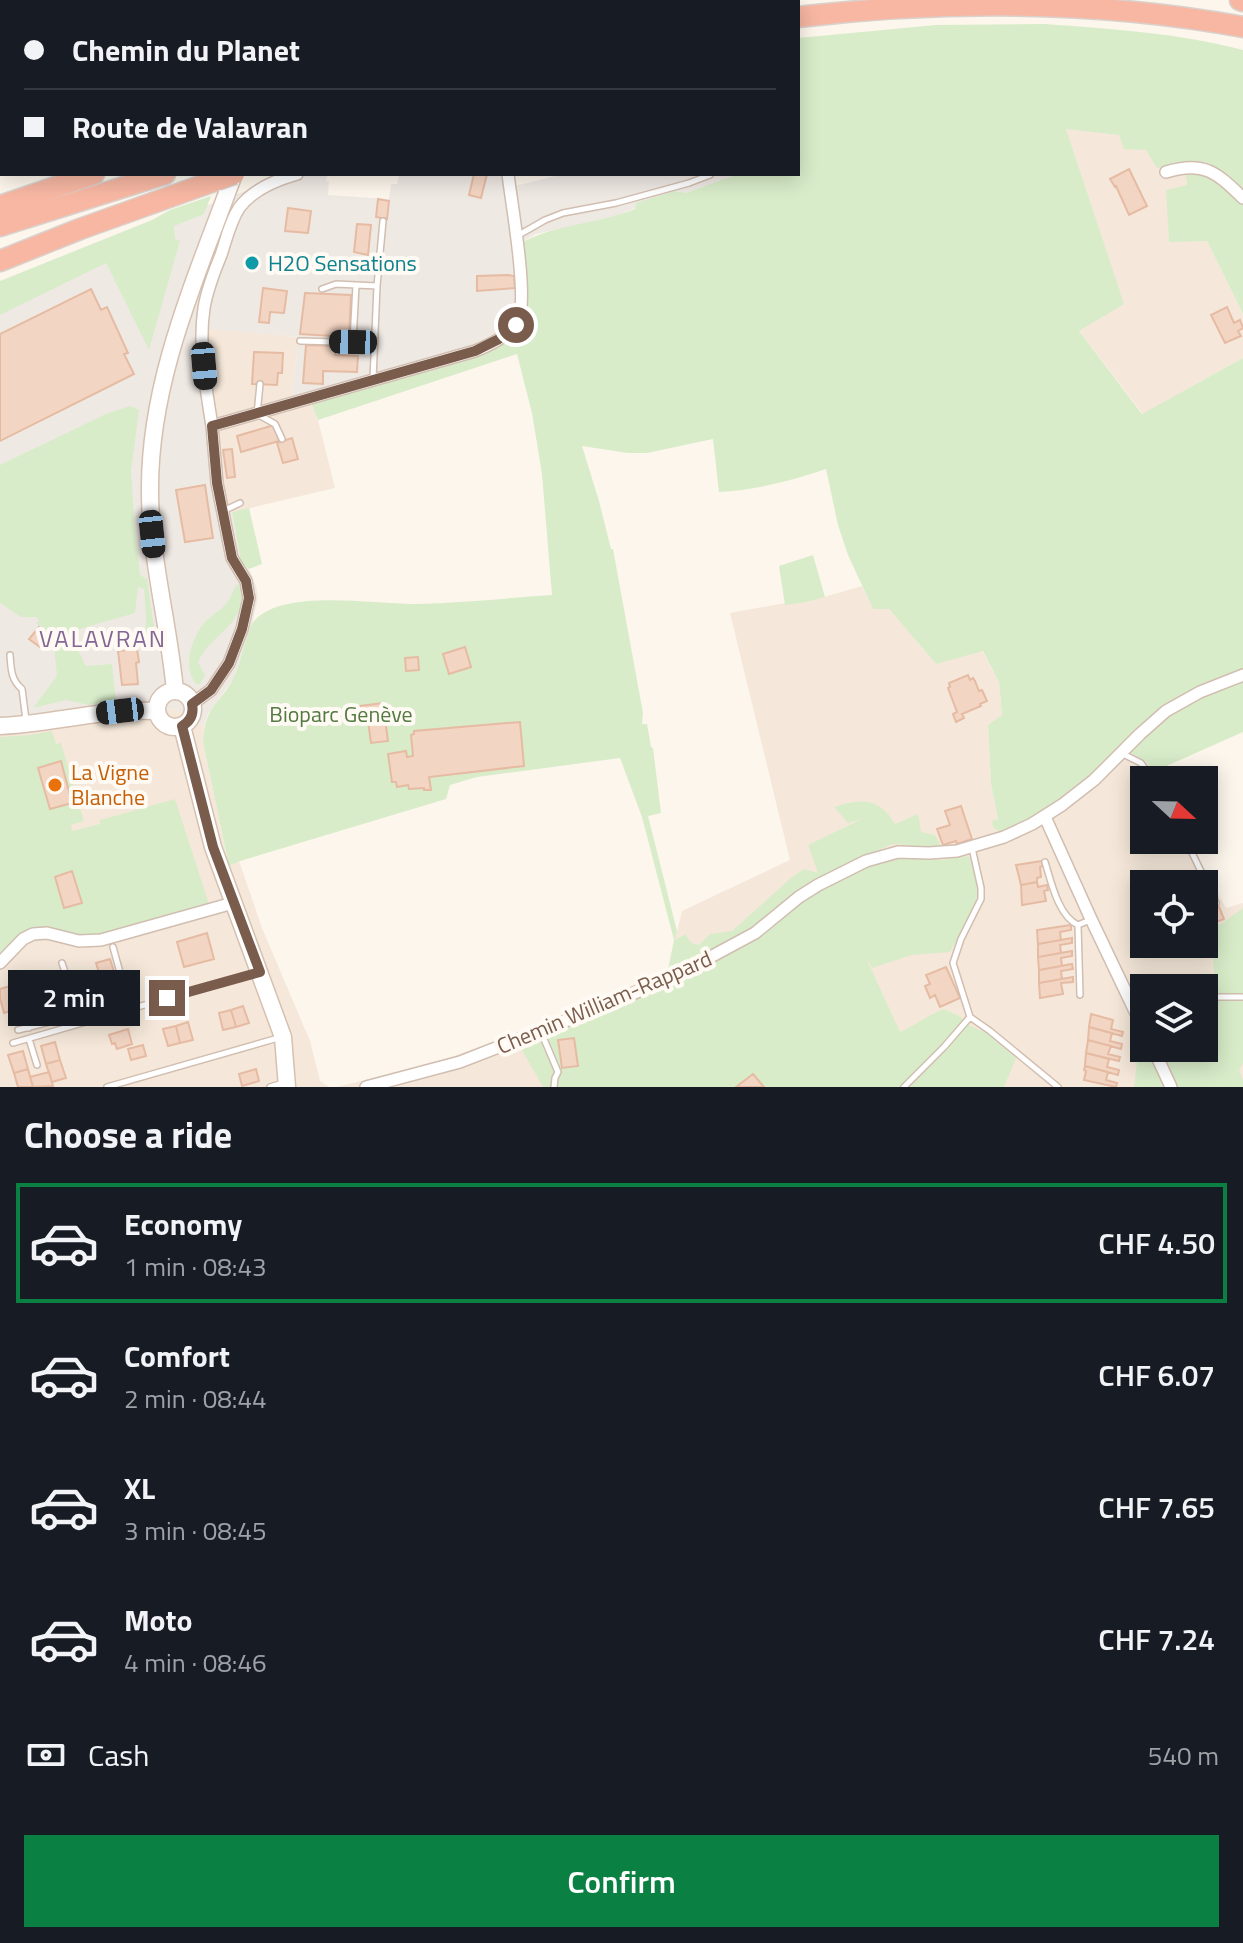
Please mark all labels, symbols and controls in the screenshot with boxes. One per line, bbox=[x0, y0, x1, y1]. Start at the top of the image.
text: Chemin du Planet bbox=[72, 27, 300, 73]
text: Route de Valavran bbox=[72, 104, 308, 150]
place label: H2O Sensations bbox=[268, 246, 417, 280]
marker: H2O Sensations bbox=[243, 254, 261, 272]
route start bbox=[498, 307, 534, 343]
car bbox=[329, 330, 377, 354]
car bbox=[190, 341, 218, 391]
car bbox=[138, 509, 166, 559]
district label: VALAVRAN bbox=[39, 620, 167, 656]
car bbox=[95, 696, 145, 726]
park label: Bioparc Genève bbox=[269, 697, 413, 731]
place label: La Vigne Blanche bbox=[71, 755, 149, 814]
north arrow bbox=[1130, 766, 1218, 854]
map controls bbox=[1130, 766, 1218, 1062]
marker: La Vigne Blanche bbox=[46, 776, 64, 794]
button: locate bbox=[1130, 870, 1218, 958]
street label: Chemin William-Rappard bbox=[491, 941, 717, 1063]
callout: 2 min bbox=[7, 970, 139, 1026]
button: layers bbox=[1130, 974, 1218, 1062]
text: 2 min bbox=[43, 978, 105, 1017]
route end bbox=[149, 980, 185, 1016]
text: Choose a ride bbox=[24, 1107, 232, 1162]
text: Economy bbox=[124, 1201, 242, 1247]
icon: car bbox=[28, 1207, 100, 1279]
text: CHF 4.50 bbox=[1098, 1220, 1215, 1266]
text: 1 min · 08:43 bbox=[124, 1247, 267, 1286]
text: Comfort bbox=[124, 1333, 230, 1379]
icon: car bbox=[28, 1339, 100, 1411]
text: CHF 6.07 bbox=[1098, 1352, 1215, 1398]
text: 2 min · 08:44 bbox=[124, 1379, 267, 1418]
text: XL bbox=[124, 1465, 155, 1511]
icon: car bbox=[28, 1471, 100, 1543]
text: CHF 7.65 bbox=[1098, 1484, 1215, 1530]
text: 3 min · 08:45 bbox=[124, 1511, 267, 1550]
text: Moto bbox=[124, 1597, 192, 1643]
icon: car bbox=[28, 1603, 100, 1675]
text: CHF 7.24 bbox=[1098, 1616, 1215, 1662]
text: 4 min · 08:46 bbox=[124, 1643, 267, 1682]
text: Cash bbox=[88, 1732, 149, 1778]
icon: cash bbox=[24, 1733, 68, 1777]
text: 540 m bbox=[1148, 1736, 1219, 1775]
button: Confirm bbox=[24, 1835, 1219, 1927]

